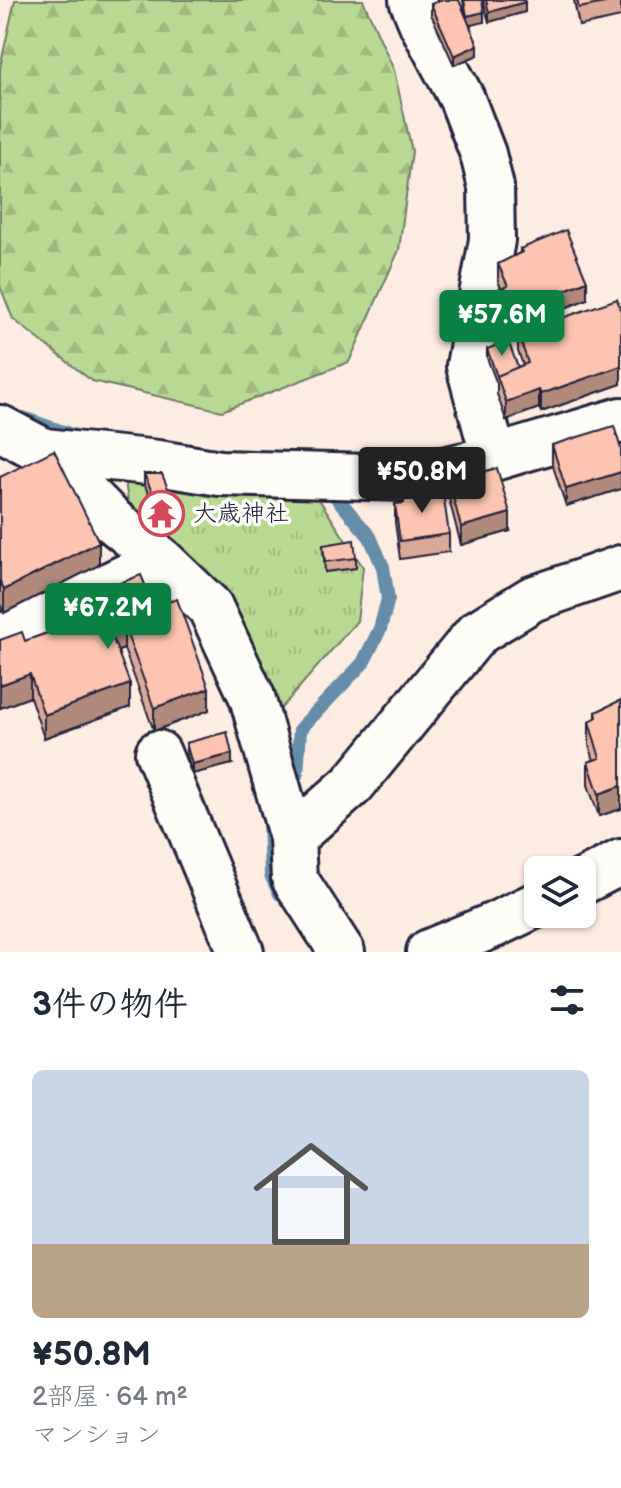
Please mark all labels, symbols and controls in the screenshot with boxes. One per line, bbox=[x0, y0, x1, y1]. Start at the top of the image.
pin: ¥57.6M bbox=[437, 290, 567, 358]
text: ¥57.6M bbox=[457, 300, 547, 331]
pin: ¥50.8M bbox=[357, 447, 487, 515]
text: ¥50.8M bbox=[377, 457, 467, 488]
temple icon: 大歳神社 bbox=[138, 489, 186, 537]
place label: 大歳神社 bbox=[193, 499, 289, 528]
pin: ¥67.2M bbox=[43, 583, 173, 651]
text: ¥67.2M bbox=[63, 593, 153, 624]
map controls bbox=[524, 856, 596, 928]
button: layers bbox=[524, 856, 596, 928]
icon: filters bbox=[545, 978, 589, 1022]
text: 3件の物件 bbox=[32, 984, 188, 1025]
icon: home bbox=[239, 1122, 383, 1266]
text: ¥50.8M bbox=[32, 1334, 151, 1375]
text: 2部屋 · 64 m² bbox=[32, 1382, 188, 1413]
text: マンション bbox=[32, 1420, 161, 1451]

